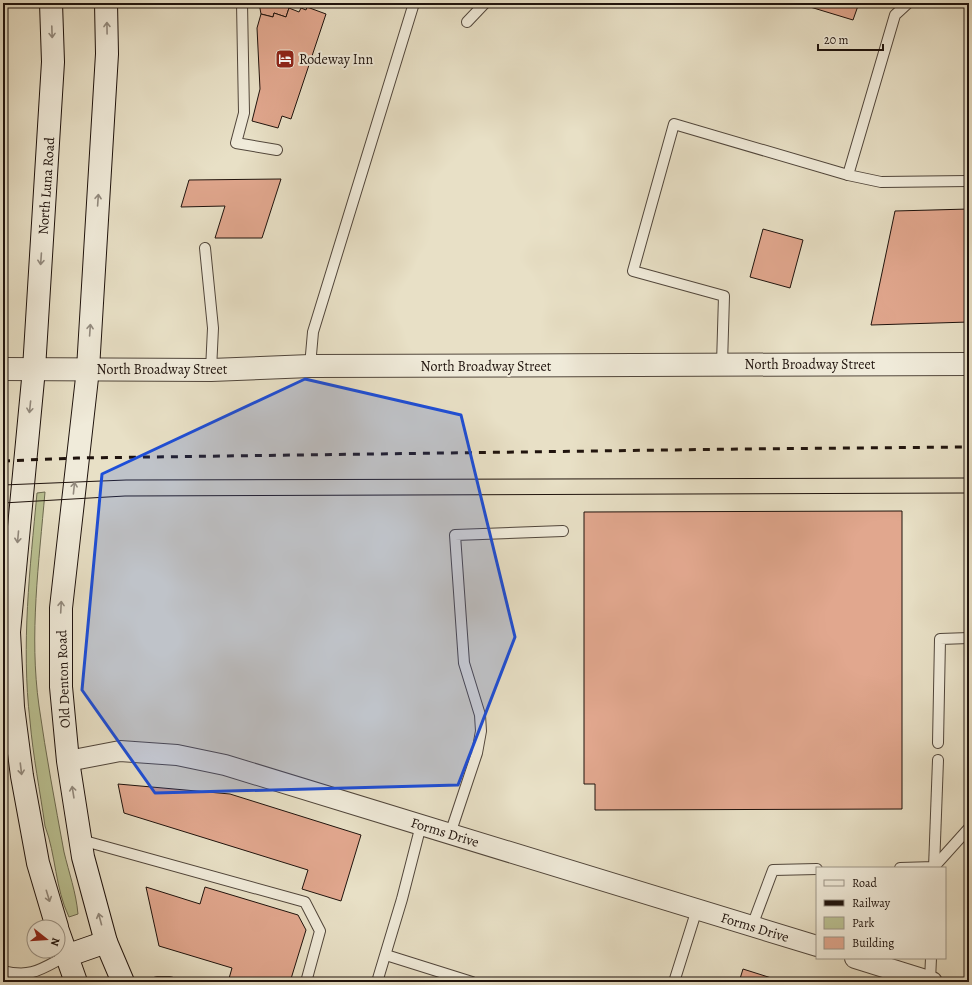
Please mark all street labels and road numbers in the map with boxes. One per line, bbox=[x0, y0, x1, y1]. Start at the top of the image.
street label: North Luna Road bbox=[34, 136, 59, 235]
street label: North Broadway Street bbox=[745, 355, 876, 374]
street label: North Broadway Street bbox=[421, 357, 552, 376]
street label: North Broadway Street bbox=[97, 360, 228, 379]
street label: Old Denton Road bbox=[52, 629, 75, 728]
street label: Forms Drive bbox=[408, 813, 481, 852]
street label: Forms Drive bbox=[718, 908, 791, 947]

